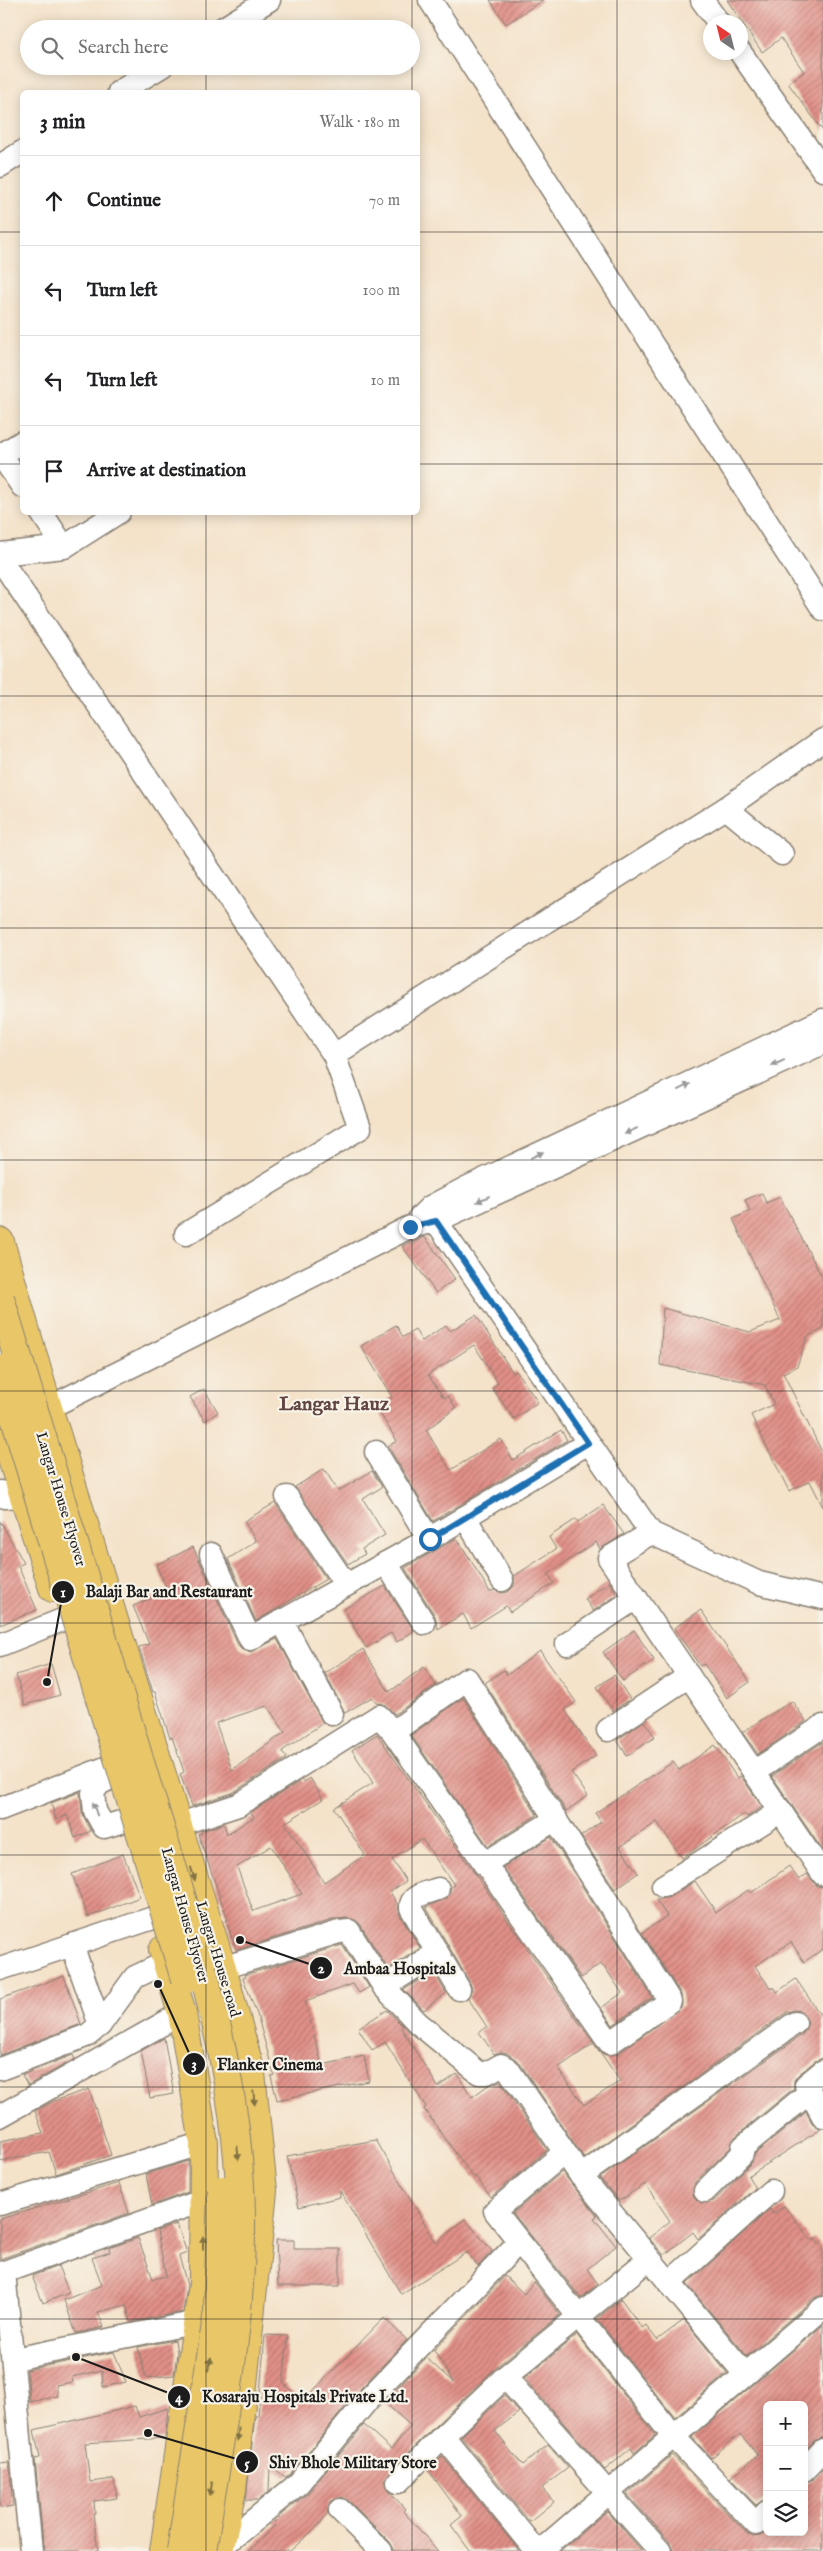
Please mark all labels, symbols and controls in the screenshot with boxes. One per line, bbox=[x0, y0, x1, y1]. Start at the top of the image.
north arrow bbox=[703, 15, 748, 60]
search box bbox=[20, 20, 420, 75]
icon: search bbox=[38, 34, 66, 62]
text: Search here bbox=[78, 36, 169, 60]
text: 3 min bbox=[40, 109, 85, 136]
text: Walk · 180 m bbox=[319, 113, 400, 133]
icon: ahead bbox=[40, 187, 68, 215]
text: Continue bbox=[87, 189, 161, 213]
text: 70 m bbox=[369, 191, 400, 211]
icon: left bbox=[40, 277, 68, 305]
text: Turn left bbox=[87, 279, 158, 303]
text: 100 m bbox=[363, 281, 400, 301]
icon: left bbox=[40, 367, 68, 395]
text: Turn left bbox=[87, 369, 158, 393]
text: 10 m bbox=[370, 371, 400, 391]
icon: arrive bbox=[40, 457, 68, 485]
text: Arrive at destination bbox=[87, 459, 246, 483]
one-way arrow bbox=[771, 1059, 785, 1067]
one-way arrow bbox=[677, 1082, 691, 1090]
one-way arrow bbox=[624, 1127, 638, 1135]
one-way arrow bbox=[530, 1151, 544, 1159]
one-way arrow bbox=[476, 1195, 490, 1203]
route end bbox=[399, 1216, 422, 1239]
district label: Langar Hauz bbox=[279, 1392, 390, 1417]
street label: Langar House Flyover bbox=[31, 1429, 91, 1569]
route start bbox=[419, 1528, 442, 1551]
callout: Balaji Bar and Restaurant bbox=[50, 1576, 263, 1607]
text: 1 bbox=[60, 1583, 66, 1602]
text: Balaji Bar and Restaurant bbox=[85, 1583, 253, 1603]
one-way arrow bbox=[91, 1802, 99, 1817]
street label: Langar House Flyover bbox=[157, 1845, 214, 1985]
one-way arrow bbox=[189, 1867, 197, 1882]
street label: Langar House road bbox=[191, 1899, 245, 2020]
callout: Ambaa Hospitals bbox=[309, 1953, 466, 1984]
text: 2 bbox=[317, 1959, 325, 1978]
text: Ambaa Hospitals bbox=[343, 1960, 456, 1980]
callout: Flanker Cinema bbox=[182, 2048, 333, 2079]
text: 3 bbox=[191, 2055, 197, 2074]
text: Flanker Cinema bbox=[217, 2056, 324, 2076]
one-way arrow bbox=[250, 2090, 258, 2106]
one-way arrow bbox=[234, 2146, 242, 2162]
one-way arrow bbox=[199, 2234, 207, 2250]
one-way arrow bbox=[206, 2356, 214, 2372]
callout: Kosaraju Hospitals Private Ltd. bbox=[167, 2381, 418, 2412]
text: 4 bbox=[175, 2388, 183, 2407]
text: Kosaraju Hospitals Private Ltd. bbox=[202, 2388, 408, 2408]
map controls bbox=[763, 2401, 808, 2536]
button: + bbox=[763, 2401, 808, 2446]
one-way arrow bbox=[234, 2426, 242, 2442]
button: − bbox=[763, 2446, 808, 2491]
callout: Shiv Bhole Military Store bbox=[234, 2447, 446, 2478]
text: 5 bbox=[244, 2454, 250, 2473]
text: Shiv Bhole Military Store bbox=[269, 2454, 437, 2474]
one-way arrow bbox=[207, 2481, 215, 2497]
button: layers bbox=[763, 2491, 808, 2536]

